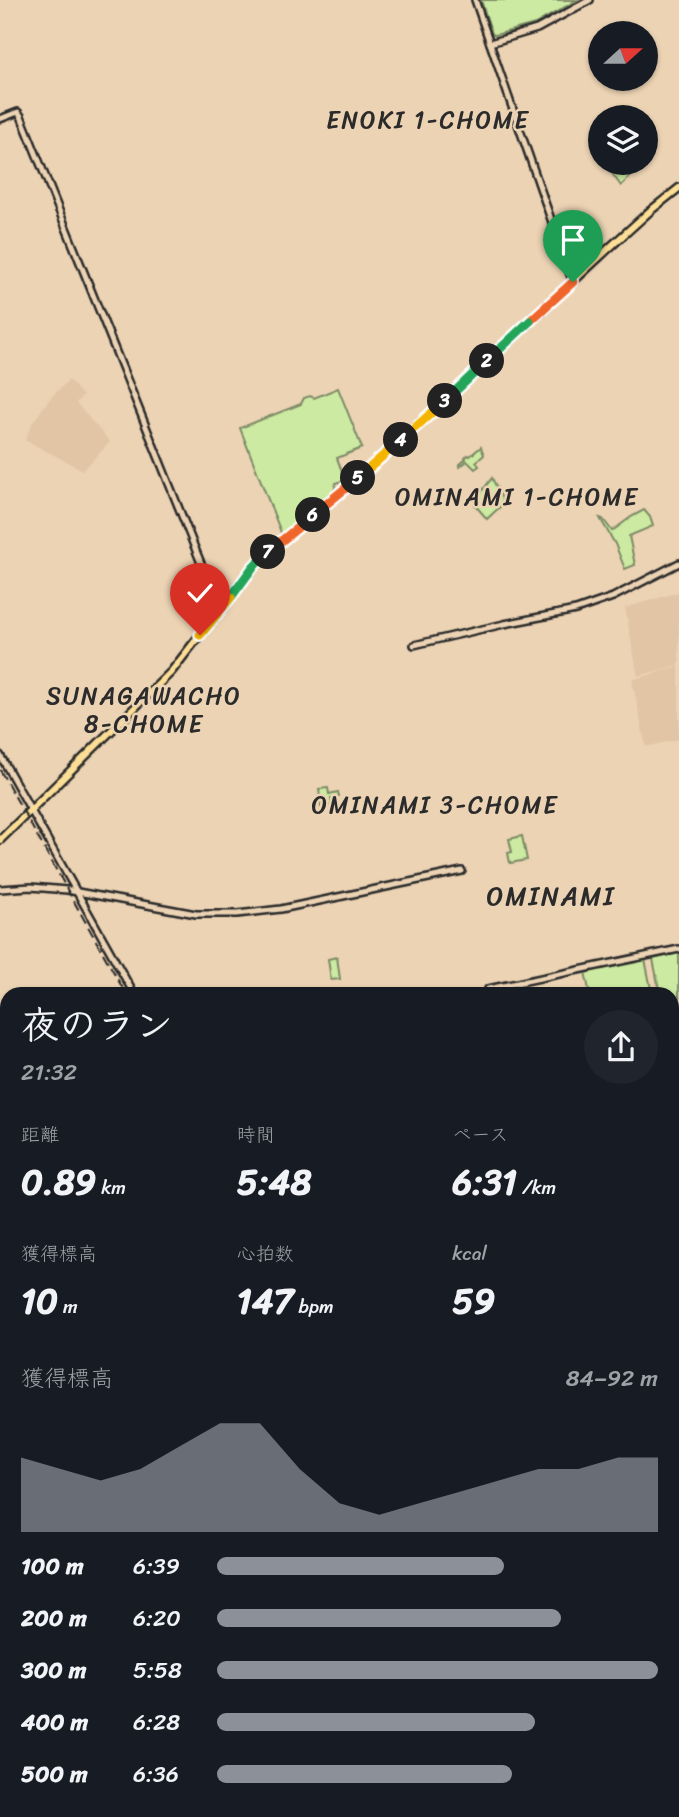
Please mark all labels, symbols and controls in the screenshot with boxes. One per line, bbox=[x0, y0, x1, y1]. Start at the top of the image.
north arrow bbox=[588, 21, 658, 91]
map controls bbox=[588, 21, 658, 175]
district label: ENOKI 1-CHOME bbox=[326, 99, 530, 141]
button: layers bbox=[588, 105, 658, 175]
pin bbox=[543, 210, 603, 282]
icon: arrive bbox=[554, 221, 592, 259]
pin: 2 bbox=[470, 344, 504, 378]
text: 2 bbox=[481, 344, 492, 377]
pin: 3 bbox=[428, 384, 462, 418]
text: 3 bbox=[439, 384, 450, 417]
pin: 4 bbox=[384, 422, 418, 458]
text: 4 bbox=[395, 423, 406, 456]
pin: 5 bbox=[340, 461, 376, 496]
text: 5 bbox=[352, 461, 363, 494]
district label: OMINAMI 1-CHOME bbox=[395, 476, 639, 518]
pin: 6 bbox=[296, 498, 330, 532]
text: 6 bbox=[307, 498, 318, 531]
pin: 7 bbox=[250, 534, 286, 570]
text: 7 bbox=[262, 535, 273, 568]
pin bbox=[170, 563, 230, 635]
icon: check bbox=[181, 574, 219, 612]
district label: SUNAGAWACHO 8-CHOME bbox=[46, 675, 242, 745]
district label: OMINAMI 3-CHOME bbox=[311, 784, 559, 826]
district label: OMINAMI bbox=[487, 873, 615, 919]
text: 夜のラン bbox=[21, 992, 173, 1059]
button: share bbox=[584, 1010, 658, 1084]
text: 21:32 bbox=[21, 1052, 77, 1093]
text: 距離 bbox=[21, 1118, 59, 1151]
text: 時間 bbox=[237, 1118, 275, 1151]
text: ペース bbox=[452, 1118, 508, 1151]
text: 0.89 bbox=[21, 1151, 96, 1213]
text: 5:48 bbox=[237, 1151, 312, 1213]
text: 6:31 bbox=[452, 1151, 517, 1213]
text: km bbox=[96, 1171, 126, 1204]
text: /km bbox=[517, 1171, 556, 1204]
text: 獲得標高 bbox=[21, 1237, 97, 1270]
text: 心拍数 bbox=[237, 1237, 294, 1270]
text: kcal bbox=[452, 1237, 487, 1270]
text: 10 bbox=[21, 1270, 58, 1332]
text: 147 bbox=[237, 1270, 294, 1332]
text: 59 bbox=[452, 1270, 495, 1332]
text: m bbox=[58, 1290, 78, 1323]
text: bpm bbox=[294, 1290, 334, 1323]
text: 獲得標高 bbox=[21, 1358, 113, 1399]
text: 84–92 m bbox=[566, 1358, 658, 1399]
text: 100 m bbox=[21, 1546, 84, 1587]
text: 6:39 bbox=[133, 1546, 180, 1587]
text: 200 m bbox=[21, 1598, 87, 1639]
text: 6:20 bbox=[133, 1598, 181, 1639]
text: 300 m bbox=[21, 1650, 86, 1691]
text: 5:58 bbox=[133, 1650, 182, 1691]
text: 400 m bbox=[21, 1702, 88, 1743]
text: 6:28 bbox=[133, 1702, 180, 1743]
text: 500 m bbox=[21, 1754, 88, 1795]
text: 6:36 bbox=[133, 1754, 179, 1795]

